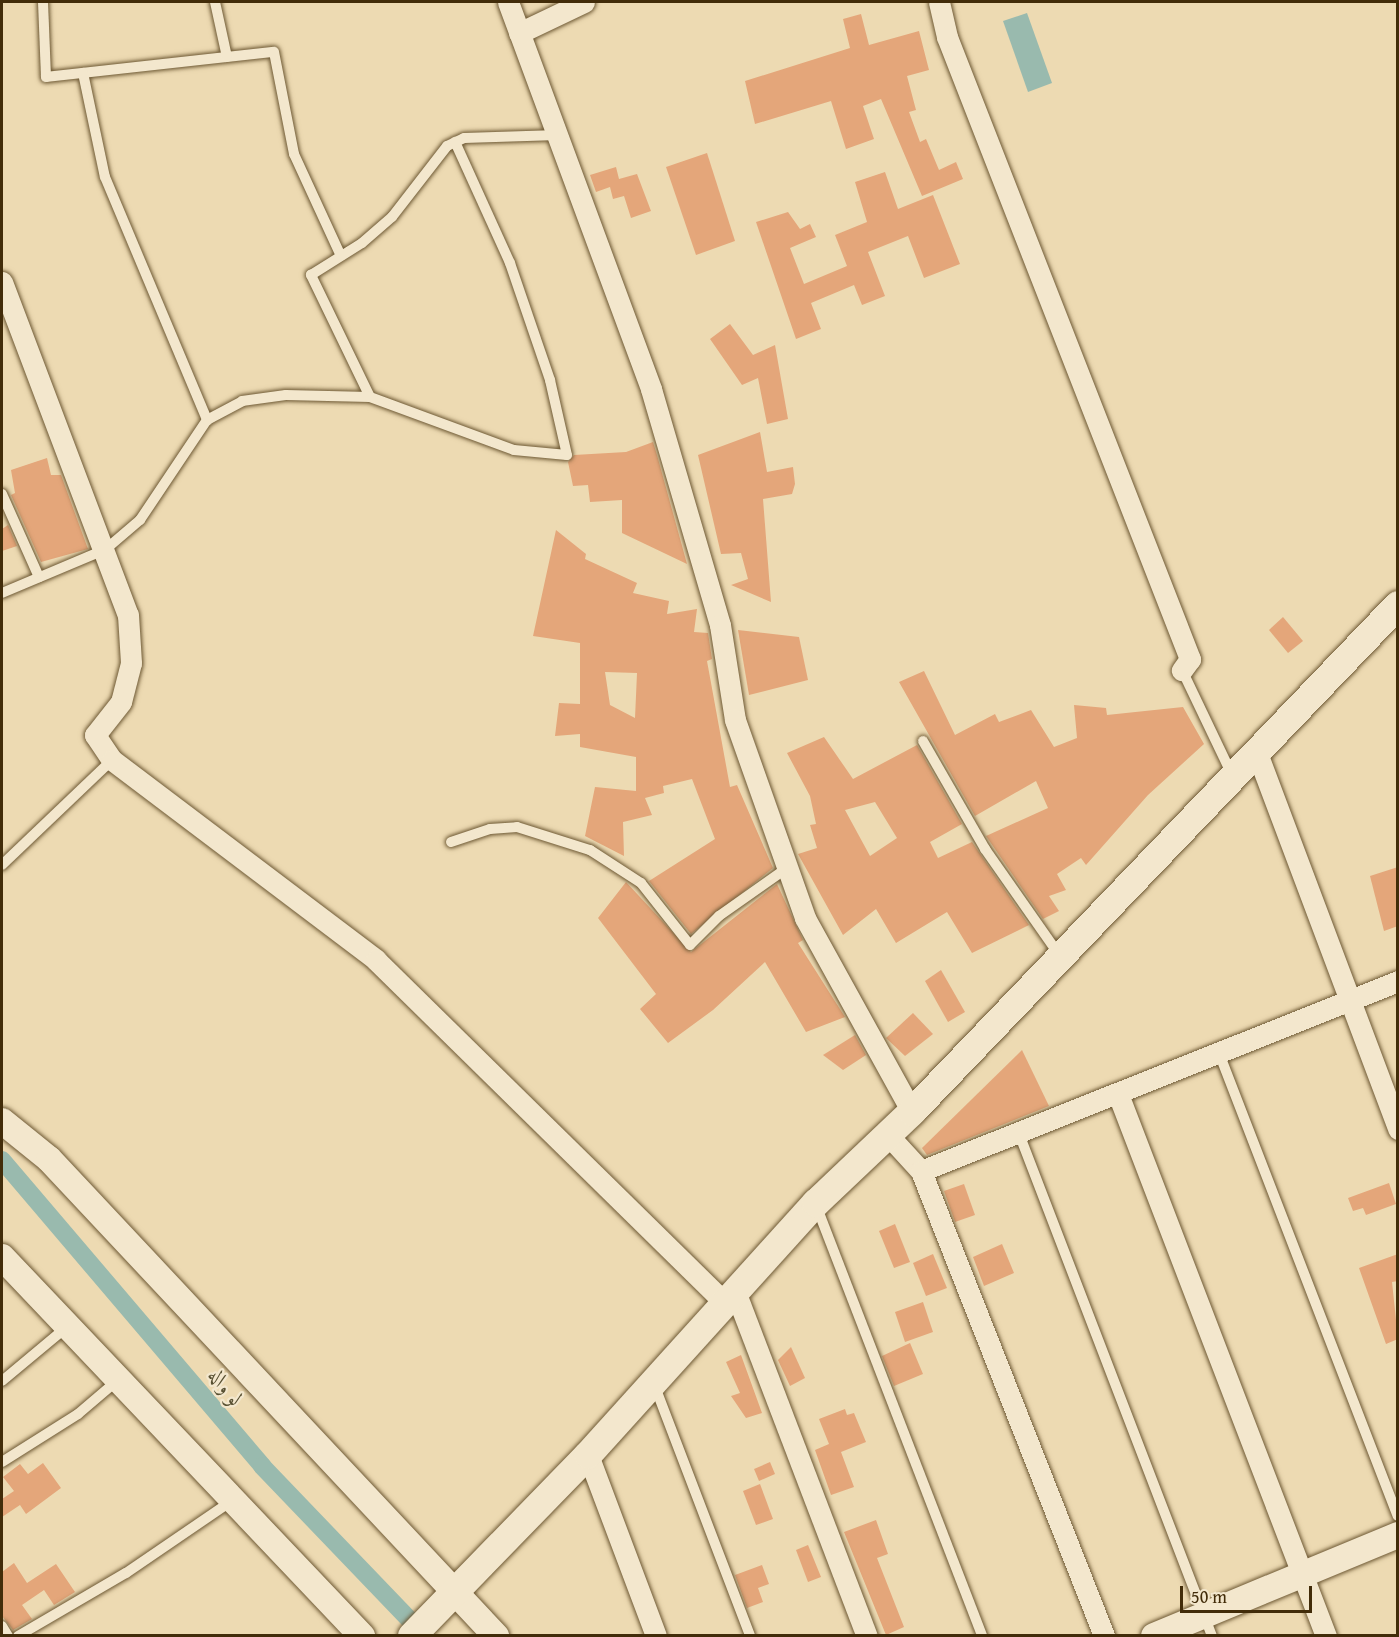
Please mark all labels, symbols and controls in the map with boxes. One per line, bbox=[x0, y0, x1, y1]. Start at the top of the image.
water label: لو واله bbox=[203, 1363, 249, 1411]
scale bar bbox=[1183, 1574, 1315, 1612]
text: 50 m bbox=[1191, 1583, 1227, 1610]

